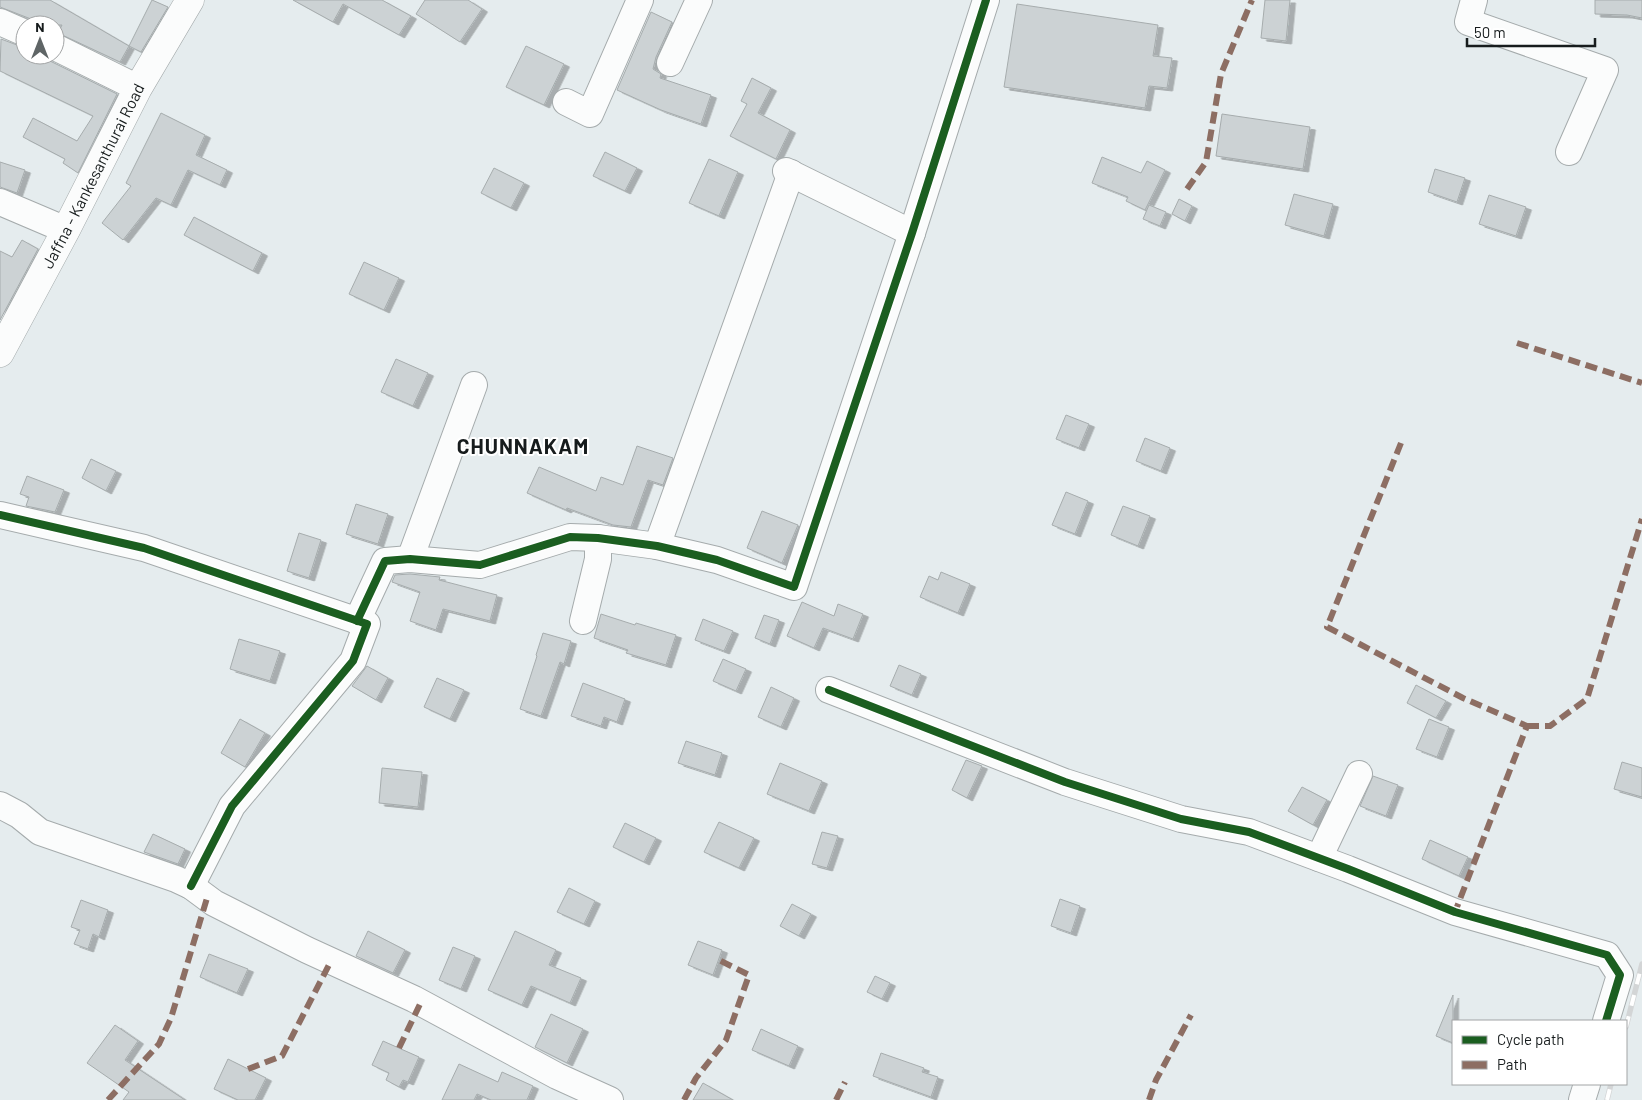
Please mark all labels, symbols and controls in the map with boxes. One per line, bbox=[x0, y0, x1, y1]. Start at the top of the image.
north arrow bbox=[15, 15, 65, 65]
scale bar bbox=[1467, 15, 1594, 47]
text: N bbox=[35, 18, 45, 35]
text: 50 m bbox=[1474, 23, 1506, 41]
street label: Jaffna - Kankesanthurai Road bbox=[37, 80, 148, 271]
district label: CHUNNAKAM bbox=[457, 433, 589, 458]
legend bbox=[1452, 1020, 1627, 1085]
text: Cycle path bbox=[1497, 1030, 1564, 1048]
text: Path bbox=[1497, 1055, 1527, 1073]

